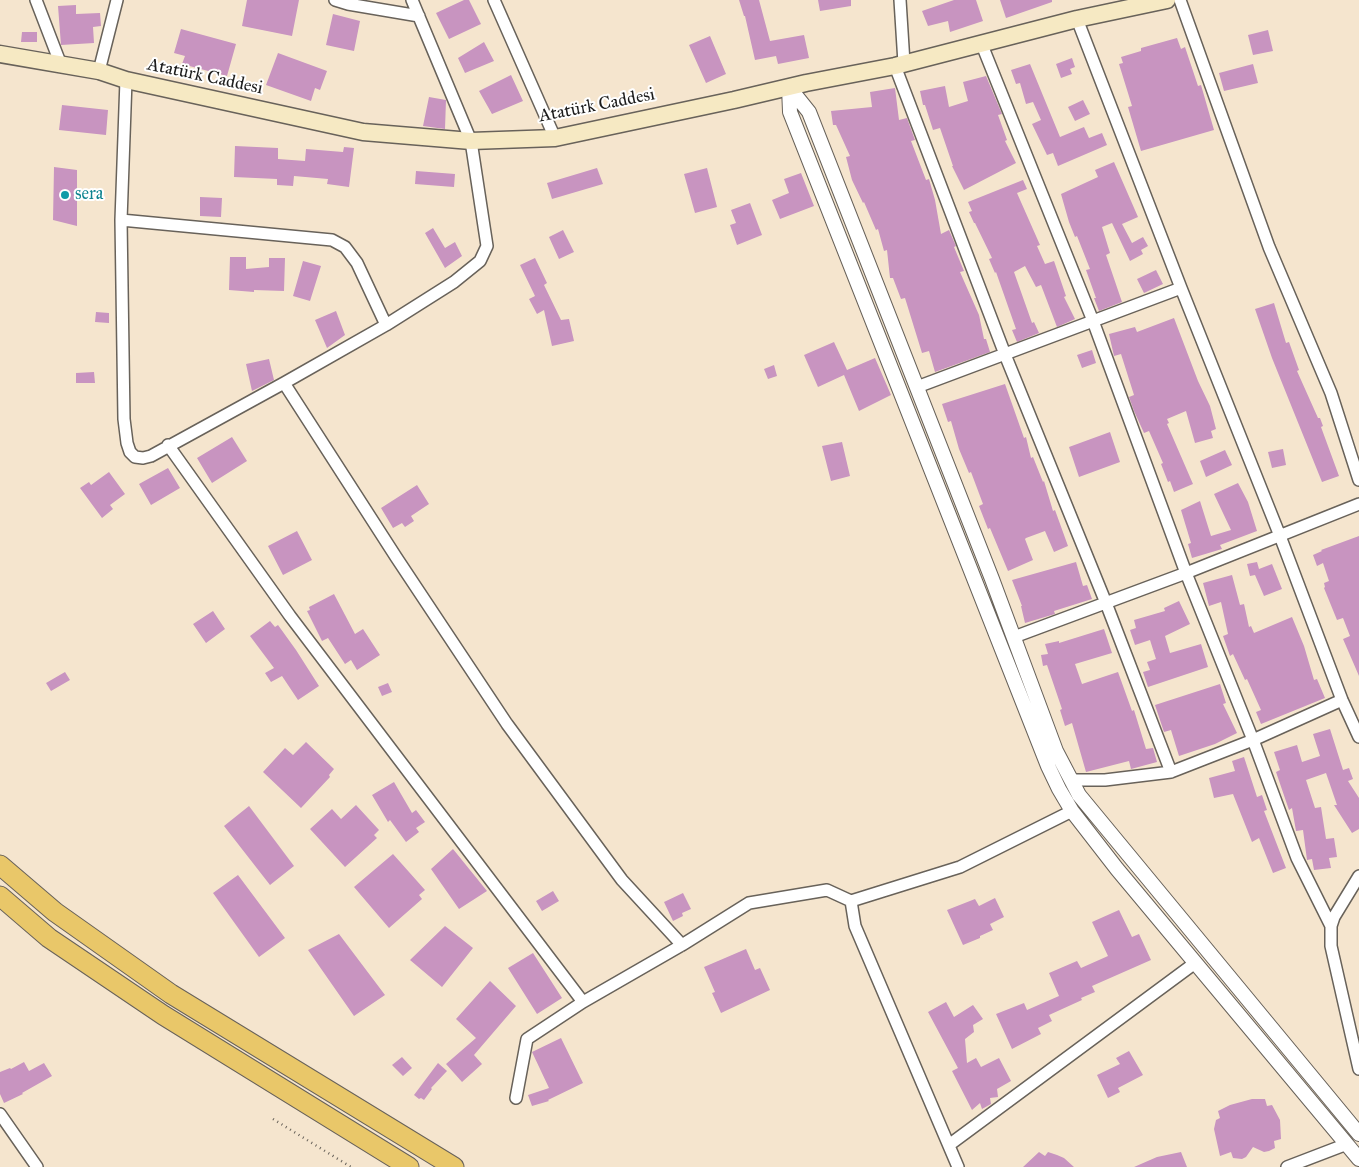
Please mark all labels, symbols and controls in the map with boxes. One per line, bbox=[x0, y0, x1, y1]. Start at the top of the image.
street label: Atatürk Caddesi bbox=[145, 54, 265, 100]
street label: Atatürk Caddesi bbox=[537, 84, 657, 128]
place label: sera bbox=[75, 184, 103, 206]
marker: sera bbox=[59, 189, 71, 201]

